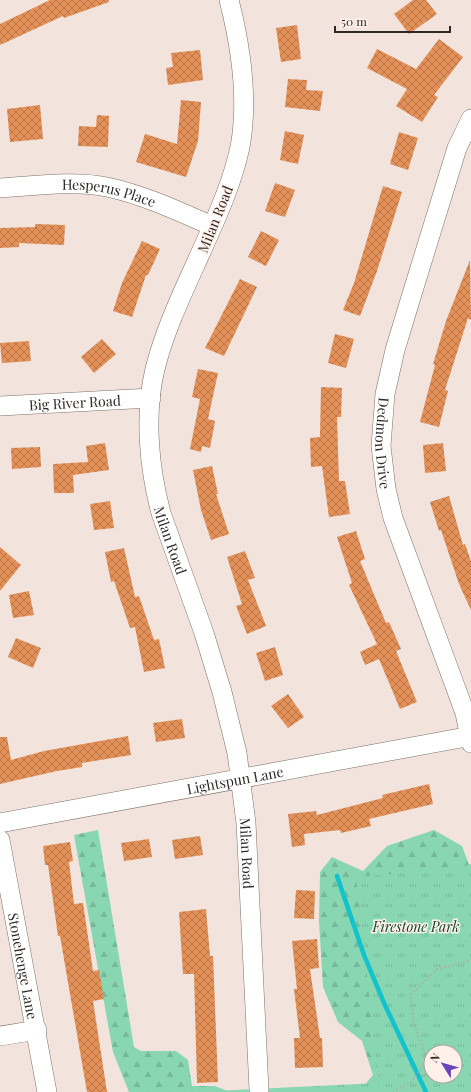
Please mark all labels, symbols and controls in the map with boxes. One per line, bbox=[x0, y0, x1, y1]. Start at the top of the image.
scale bar bbox=[335, 8, 450, 34]
text: 50 m bbox=[341, 13, 367, 29]
street label: Hesperus Place bbox=[62, 174, 159, 211]
street label: Milan Road bbox=[193, 183, 237, 255]
street label: Big River Road bbox=[28, 390, 121, 414]
street label: Dedmon Drive bbox=[371, 397, 395, 490]
street label: Milan Road bbox=[150, 504, 192, 577]
street label: Lightspun Lane bbox=[185, 761, 285, 798]
street label: Milan Road bbox=[236, 817, 259, 889]
street label: Stonehenge Lane bbox=[4, 911, 43, 1021]
park label: Firestone Park bbox=[372, 917, 459, 936]
north arrow bbox=[423, 1044, 463, 1084]
text: N bbox=[426, 1050, 443, 1065]

